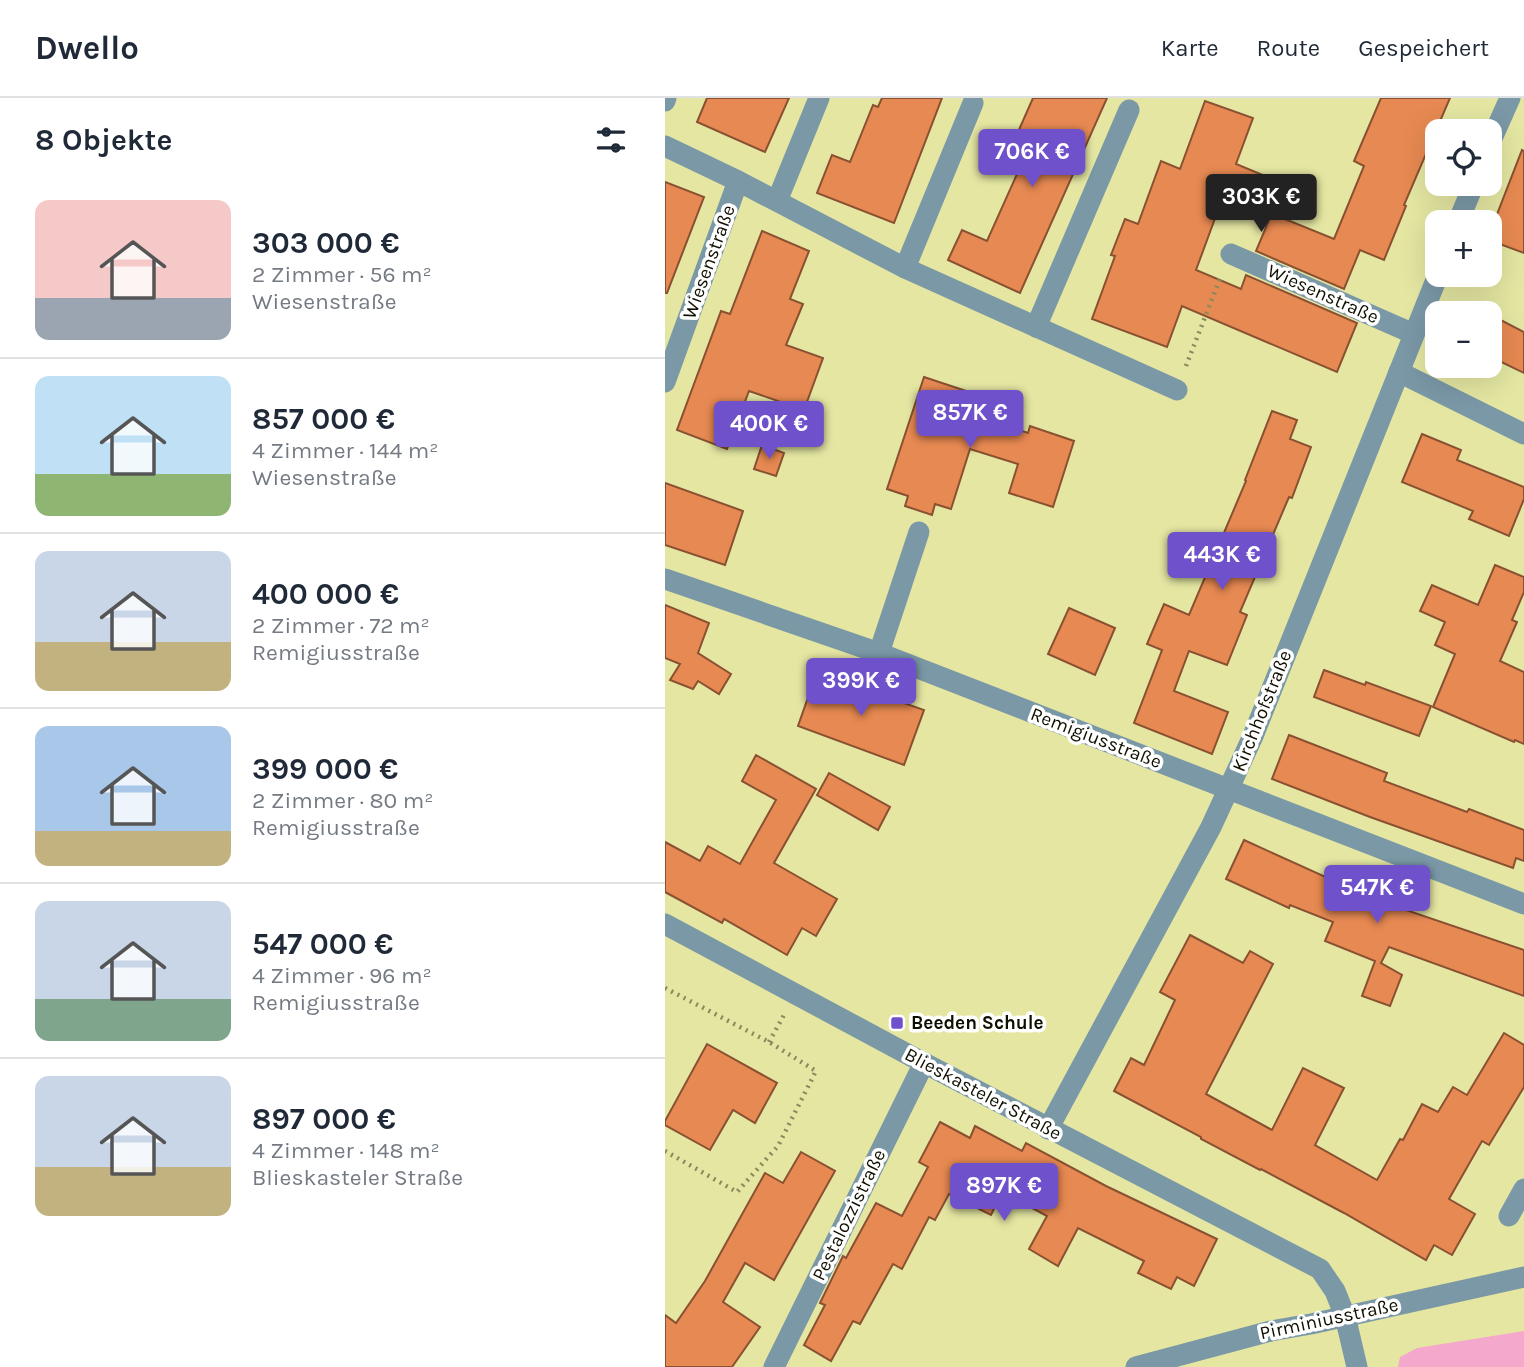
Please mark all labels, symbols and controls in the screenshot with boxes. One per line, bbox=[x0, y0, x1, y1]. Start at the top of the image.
text: Dwello bbox=[35, 29, 139, 67]
text: Karte bbox=[1161, 34, 1219, 62]
text: Route bbox=[1257, 34, 1320, 62]
text: Gespeichert bbox=[1358, 34, 1489, 62]
map controls bbox=[1425, 119, 1502, 378]
button: locate bbox=[1425, 119, 1502, 196]
icon: filters bbox=[592, 121, 630, 159]
text: 8 Objekte bbox=[35, 122, 172, 158]
pin: 706K € bbox=[975, 130, 1089, 189]
text: 706K € bbox=[994, 138, 1070, 165]
pin: 303K € bbox=[1204, 174, 1318, 234]
text: 303K € bbox=[1222, 183, 1300, 210]
street label: Wiesenstraße bbox=[678, 202, 740, 322]
button: + bbox=[1425, 210, 1502, 287]
text: 303 000 € bbox=[252, 225, 399, 261]
icon: home bbox=[91, 228, 175, 312]
street label: Wiesenstraße bbox=[1264, 260, 1382, 328]
text: 2 Zimmer · 56 m² bbox=[252, 261, 432, 288]
text: Wiesenstraße bbox=[252, 288, 397, 315]
button: − bbox=[1425, 301, 1502, 378]
pin: 857K € bbox=[913, 390, 1027, 450]
text: 857K € bbox=[932, 399, 1008, 426]
text: 857 000 € bbox=[252, 401, 395, 437]
pin: 400K € bbox=[712, 402, 826, 461]
icon: home bbox=[91, 404, 175, 488]
text: 400K € bbox=[730, 410, 808, 437]
text: 4 Zimmer · 144 m² bbox=[252, 437, 438, 464]
text: Wiesenstraße bbox=[252, 464, 397, 491]
pin: 443K € bbox=[1165, 532, 1279, 592]
text: 443K € bbox=[1183, 541, 1261, 568]
text: 400 000 € bbox=[252, 576, 399, 612]
icon: home bbox=[91, 579, 175, 663]
text: 2 Zimmer · 72 m² bbox=[252, 612, 430, 639]
text: Remigiusstraße bbox=[252, 639, 420, 666]
street label: Kirchhofstraße bbox=[1228, 647, 1296, 775]
pin: 399K € bbox=[804, 658, 918, 718]
text: 399K € bbox=[822, 667, 900, 694]
street label: Remigiusstraße bbox=[1027, 703, 1165, 773]
text: 399 000 € bbox=[252, 751, 398, 787]
icon: home bbox=[91, 754, 175, 838]
text: 2 Zimmer · 80 m² bbox=[252, 787, 433, 814]
text: Remigiusstraße bbox=[252, 814, 420, 841]
pin: 547K € bbox=[1320, 866, 1434, 925]
text: 547K € bbox=[1340, 874, 1414, 901]
text: 547 000 € bbox=[252, 926, 393, 962]
icon: home bbox=[91, 929, 175, 1013]
text: 4 Zimmer · 96 m² bbox=[252, 962, 432, 989]
text: Remigiusstraße bbox=[252, 989, 420, 1016]
place label: Beeden Schule bbox=[911, 1012, 1044, 1034]
marker: Beeden Schule bbox=[889, 1015, 905, 1031]
street label: Blieskasteler Straße bbox=[901, 1043, 1065, 1145]
text: 897 000 € bbox=[252, 1101, 396, 1137]
icon: home bbox=[91, 1104, 175, 1188]
text: 4 Zimmer · 148 m² bbox=[252, 1137, 440, 1164]
street label: Pestalozzistraße bbox=[808, 1146, 890, 1284]
text: Blieskasteler Straße bbox=[252, 1164, 463, 1191]
pin: 897K € bbox=[947, 1164, 1061, 1223]
text: 897K € bbox=[966, 1172, 1042, 1199]
street label: Pirminiusstraße bbox=[1258, 1294, 1400, 1344]

